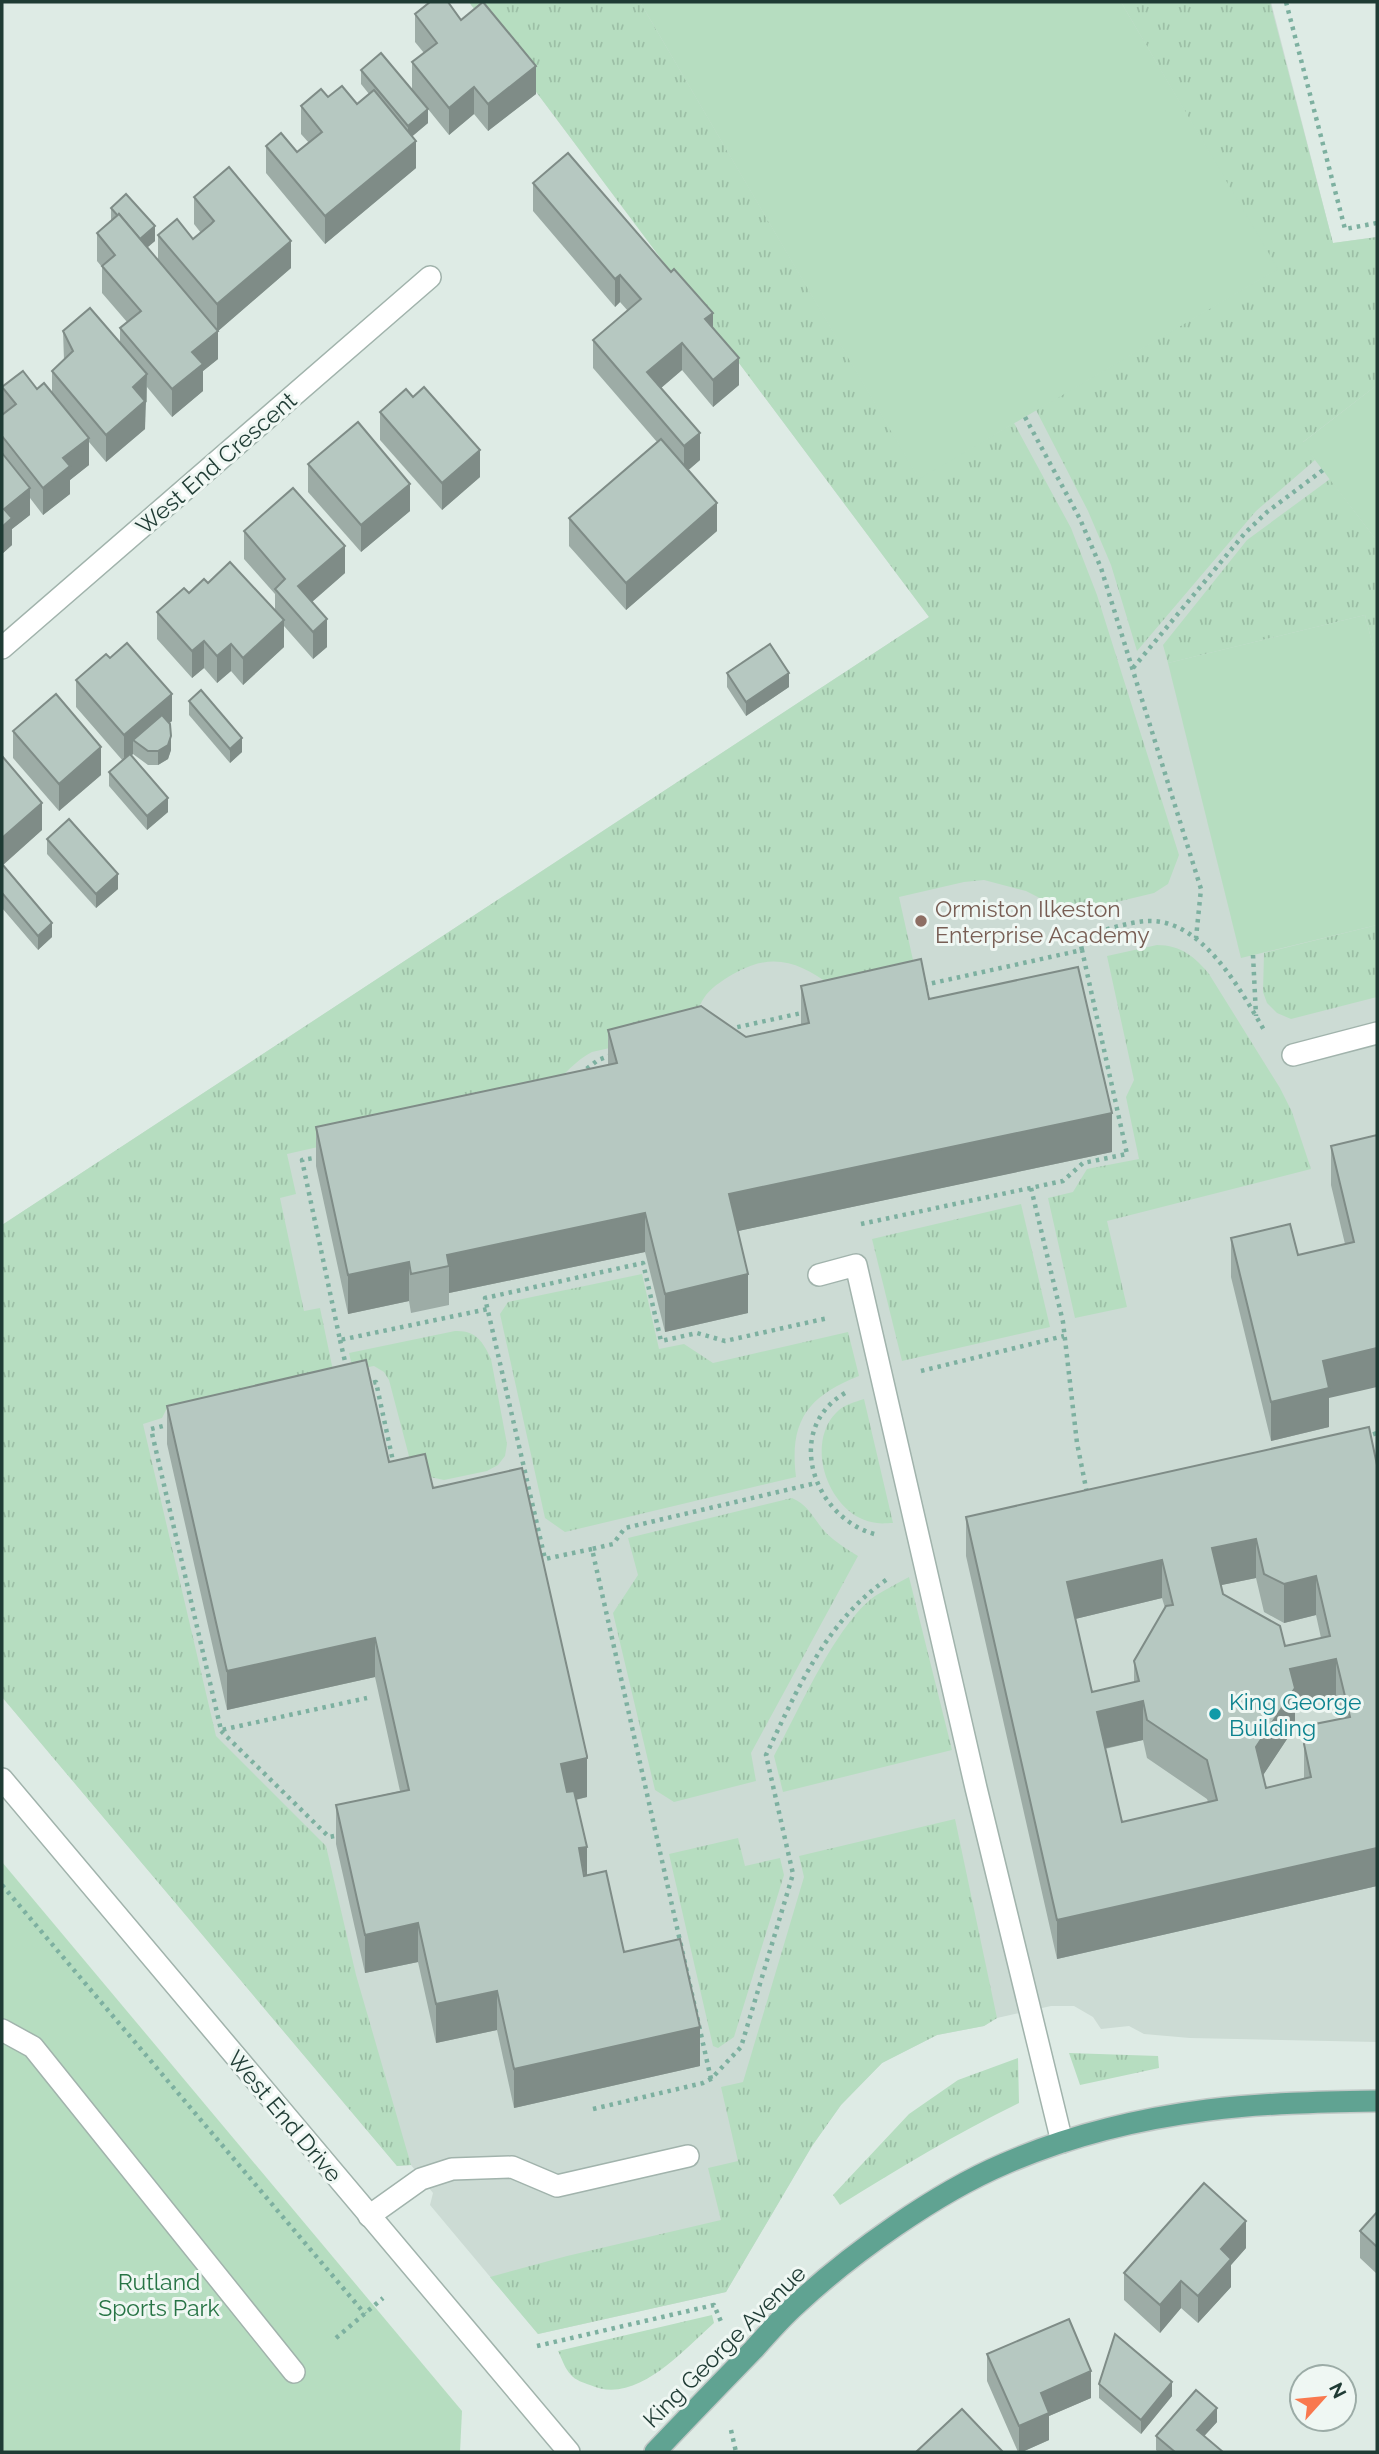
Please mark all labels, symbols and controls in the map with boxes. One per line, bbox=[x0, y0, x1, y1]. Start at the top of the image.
street label: West End Crescent bbox=[130, 386, 302, 540]
place label: Ormiston Ilkeston Enterprise Academy bbox=[935, 895, 1150, 948]
marker: Ormiston Ilkeston Enterprise Academy bbox=[913, 913, 929, 929]
place label: King George Building bbox=[1229, 1688, 1361, 1741]
marker: King George Building bbox=[1207, 1706, 1223, 1722]
street label: West End Drive bbox=[222, 2045, 348, 2187]
street label: King George Avenue bbox=[637, 2259, 811, 2433]
park label: Rutland Sports Park bbox=[98, 2268, 220, 2321]
north arrow bbox=[1288, 2363, 1358, 2433]
text: N bbox=[1325, 2379, 1351, 2402]

